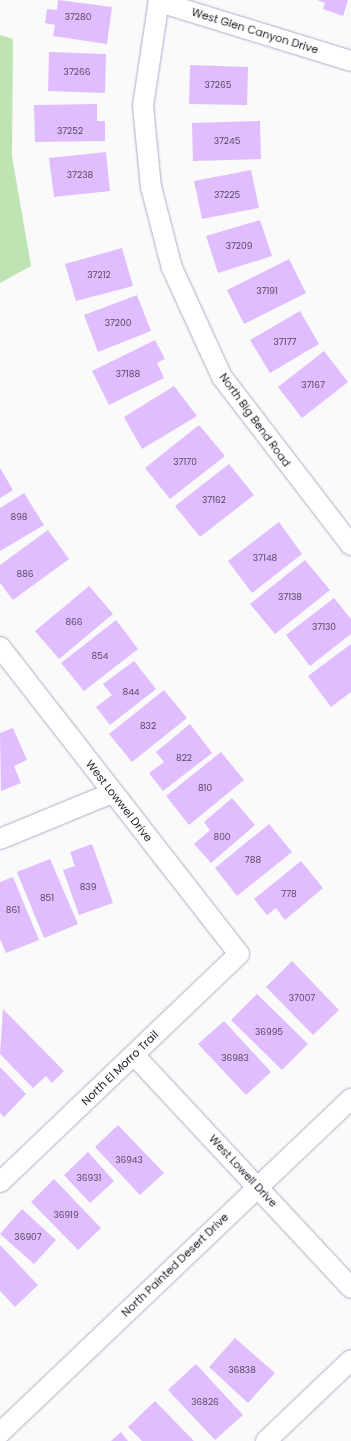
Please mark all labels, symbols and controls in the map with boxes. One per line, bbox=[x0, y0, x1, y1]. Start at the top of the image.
street label: West Glen Canyon Drive bbox=[190, 5, 320, 57]
house number: 37280 bbox=[65, 12, 91, 22]
house number: 37266 bbox=[64, 67, 90, 77]
house number: 37265 bbox=[205, 80, 231, 90]
house number: 37252 bbox=[57, 126, 83, 136]
house number: 37245 bbox=[214, 136, 240, 146]
house number: 37238 bbox=[67, 170, 93, 180]
house number: 37225 bbox=[214, 190, 240, 200]
house number: 37209 bbox=[226, 241, 252, 251]
house number: 37212 bbox=[87, 270, 111, 280]
house number: 37191 bbox=[256, 286, 278, 296]
house number: 37200 bbox=[105, 318, 131, 328]
house number: 37177 bbox=[274, 337, 296, 347]
house number: 37188 bbox=[116, 369, 140, 379]
street label: North Big Bend Road bbox=[217, 371, 293, 469]
house number: 37167 bbox=[301, 380, 325, 390]
house number: 37170 bbox=[173, 457, 197, 467]
house number: 37162 bbox=[202, 495, 226, 505]
house number: 898 bbox=[10, 512, 28, 522]
house number: 37148 bbox=[253, 553, 277, 563]
house number: 886 bbox=[16, 569, 34, 579]
house number: 37138 bbox=[278, 592, 302, 602]
house number: 866 bbox=[65, 617, 83, 627]
house number: 37130 bbox=[312, 622, 336, 632]
house number: 854 bbox=[92, 651, 108, 661]
house number: 844 bbox=[122, 687, 140, 697]
house number: 832 bbox=[140, 721, 156, 731]
house number: 822 bbox=[176, 753, 192, 763]
street label: West Lowwel Drive bbox=[83, 757, 155, 845]
house number: 810 bbox=[198, 783, 212, 793]
house number: 800 bbox=[214, 832, 230, 842]
house number: 788 bbox=[245, 855, 261, 865]
house number: 839 bbox=[80, 882, 96, 892]
house number: 778 bbox=[281, 889, 297, 899]
house number: 851 bbox=[40, 893, 54, 903]
house number: 861 bbox=[6, 905, 20, 915]
house number: 37007 bbox=[289, 993, 315, 1003]
house number: 36995 bbox=[255, 1027, 283, 1037]
street label: North El Morro Trail bbox=[79, 1028, 161, 1108]
house number: 36983 bbox=[221, 1053, 249, 1063]
street label: West Lowell Drive bbox=[206, 1132, 280, 1210]
house number: 36943 bbox=[115, 1155, 143, 1165]
house number: 36931 bbox=[77, 1173, 101, 1183]
house number: 36919 bbox=[53, 1210, 79, 1220]
street label: North Painted Desert Drive bbox=[119, 1210, 231, 1320]
house number: 36907 bbox=[14, 1232, 42, 1242]
house number: 36838 bbox=[228, 1365, 256, 1375]
house number: 36826 bbox=[191, 1397, 219, 1407]

